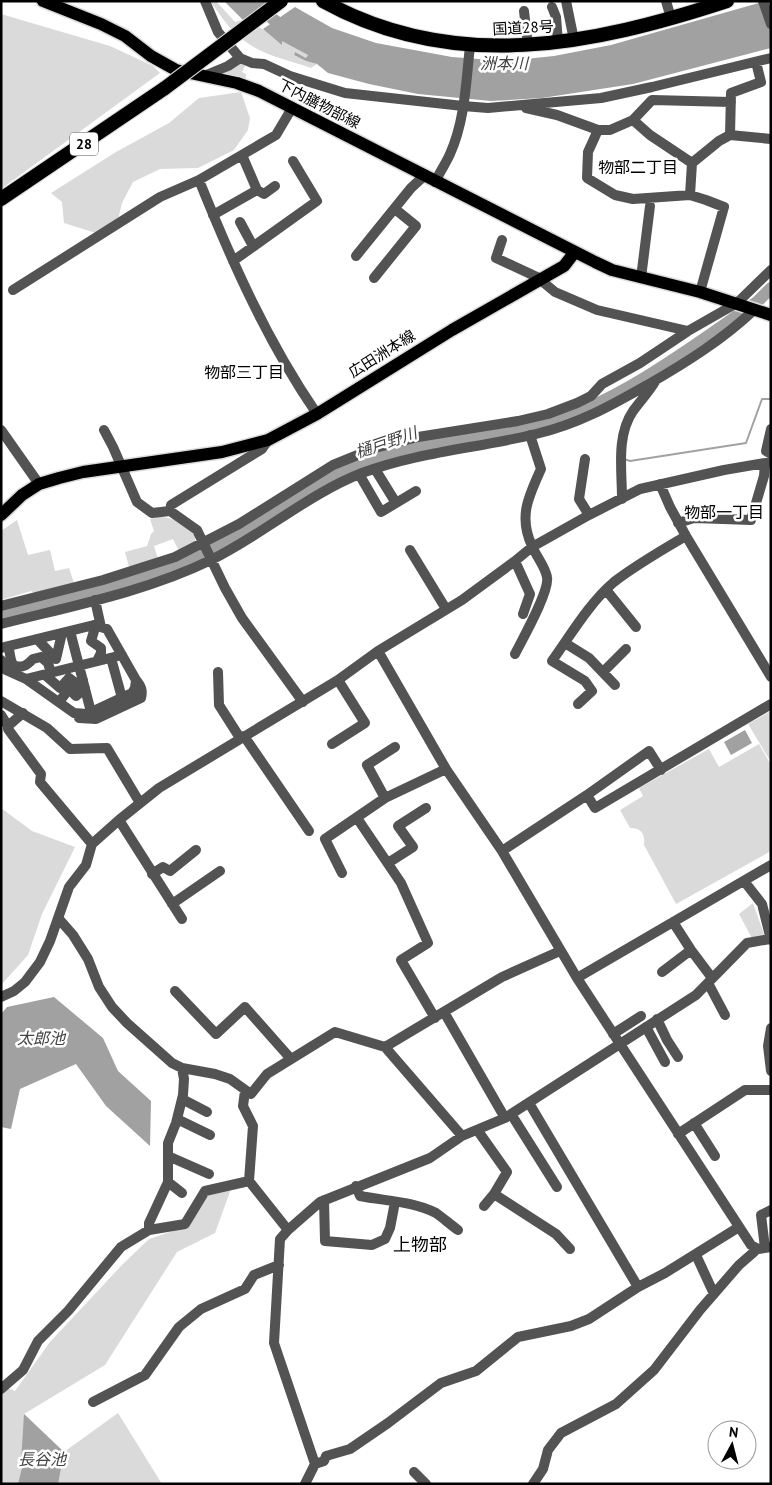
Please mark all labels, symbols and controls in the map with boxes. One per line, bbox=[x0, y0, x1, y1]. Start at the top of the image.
street label: 国道28号 bbox=[492, 16, 554, 39]
water label: 洲本川 bbox=[480, 53, 530, 73]
street label: 下内膳物部線 bbox=[275, 75, 364, 132]
road number: 28 bbox=[70, 132, 98, 156]
district label: 物部二丁目 bbox=[598, 157, 678, 177]
street label: 広田洲本線 bbox=[345, 326, 419, 382]
district label: 物部三丁目 bbox=[204, 362, 284, 382]
water label: 樋戸野川 bbox=[352, 421, 421, 462]
district label: 物部一丁目 bbox=[684, 502, 764, 522]
water label: 太郎池 bbox=[17, 1028, 67, 1048]
district label: 上物部 bbox=[393, 1233, 447, 1256]
north arrow bbox=[707, 1420, 757, 1470]
text: N bbox=[728, 1423, 739, 1442]
water label: 長谷池 bbox=[18, 1449, 68, 1469]

